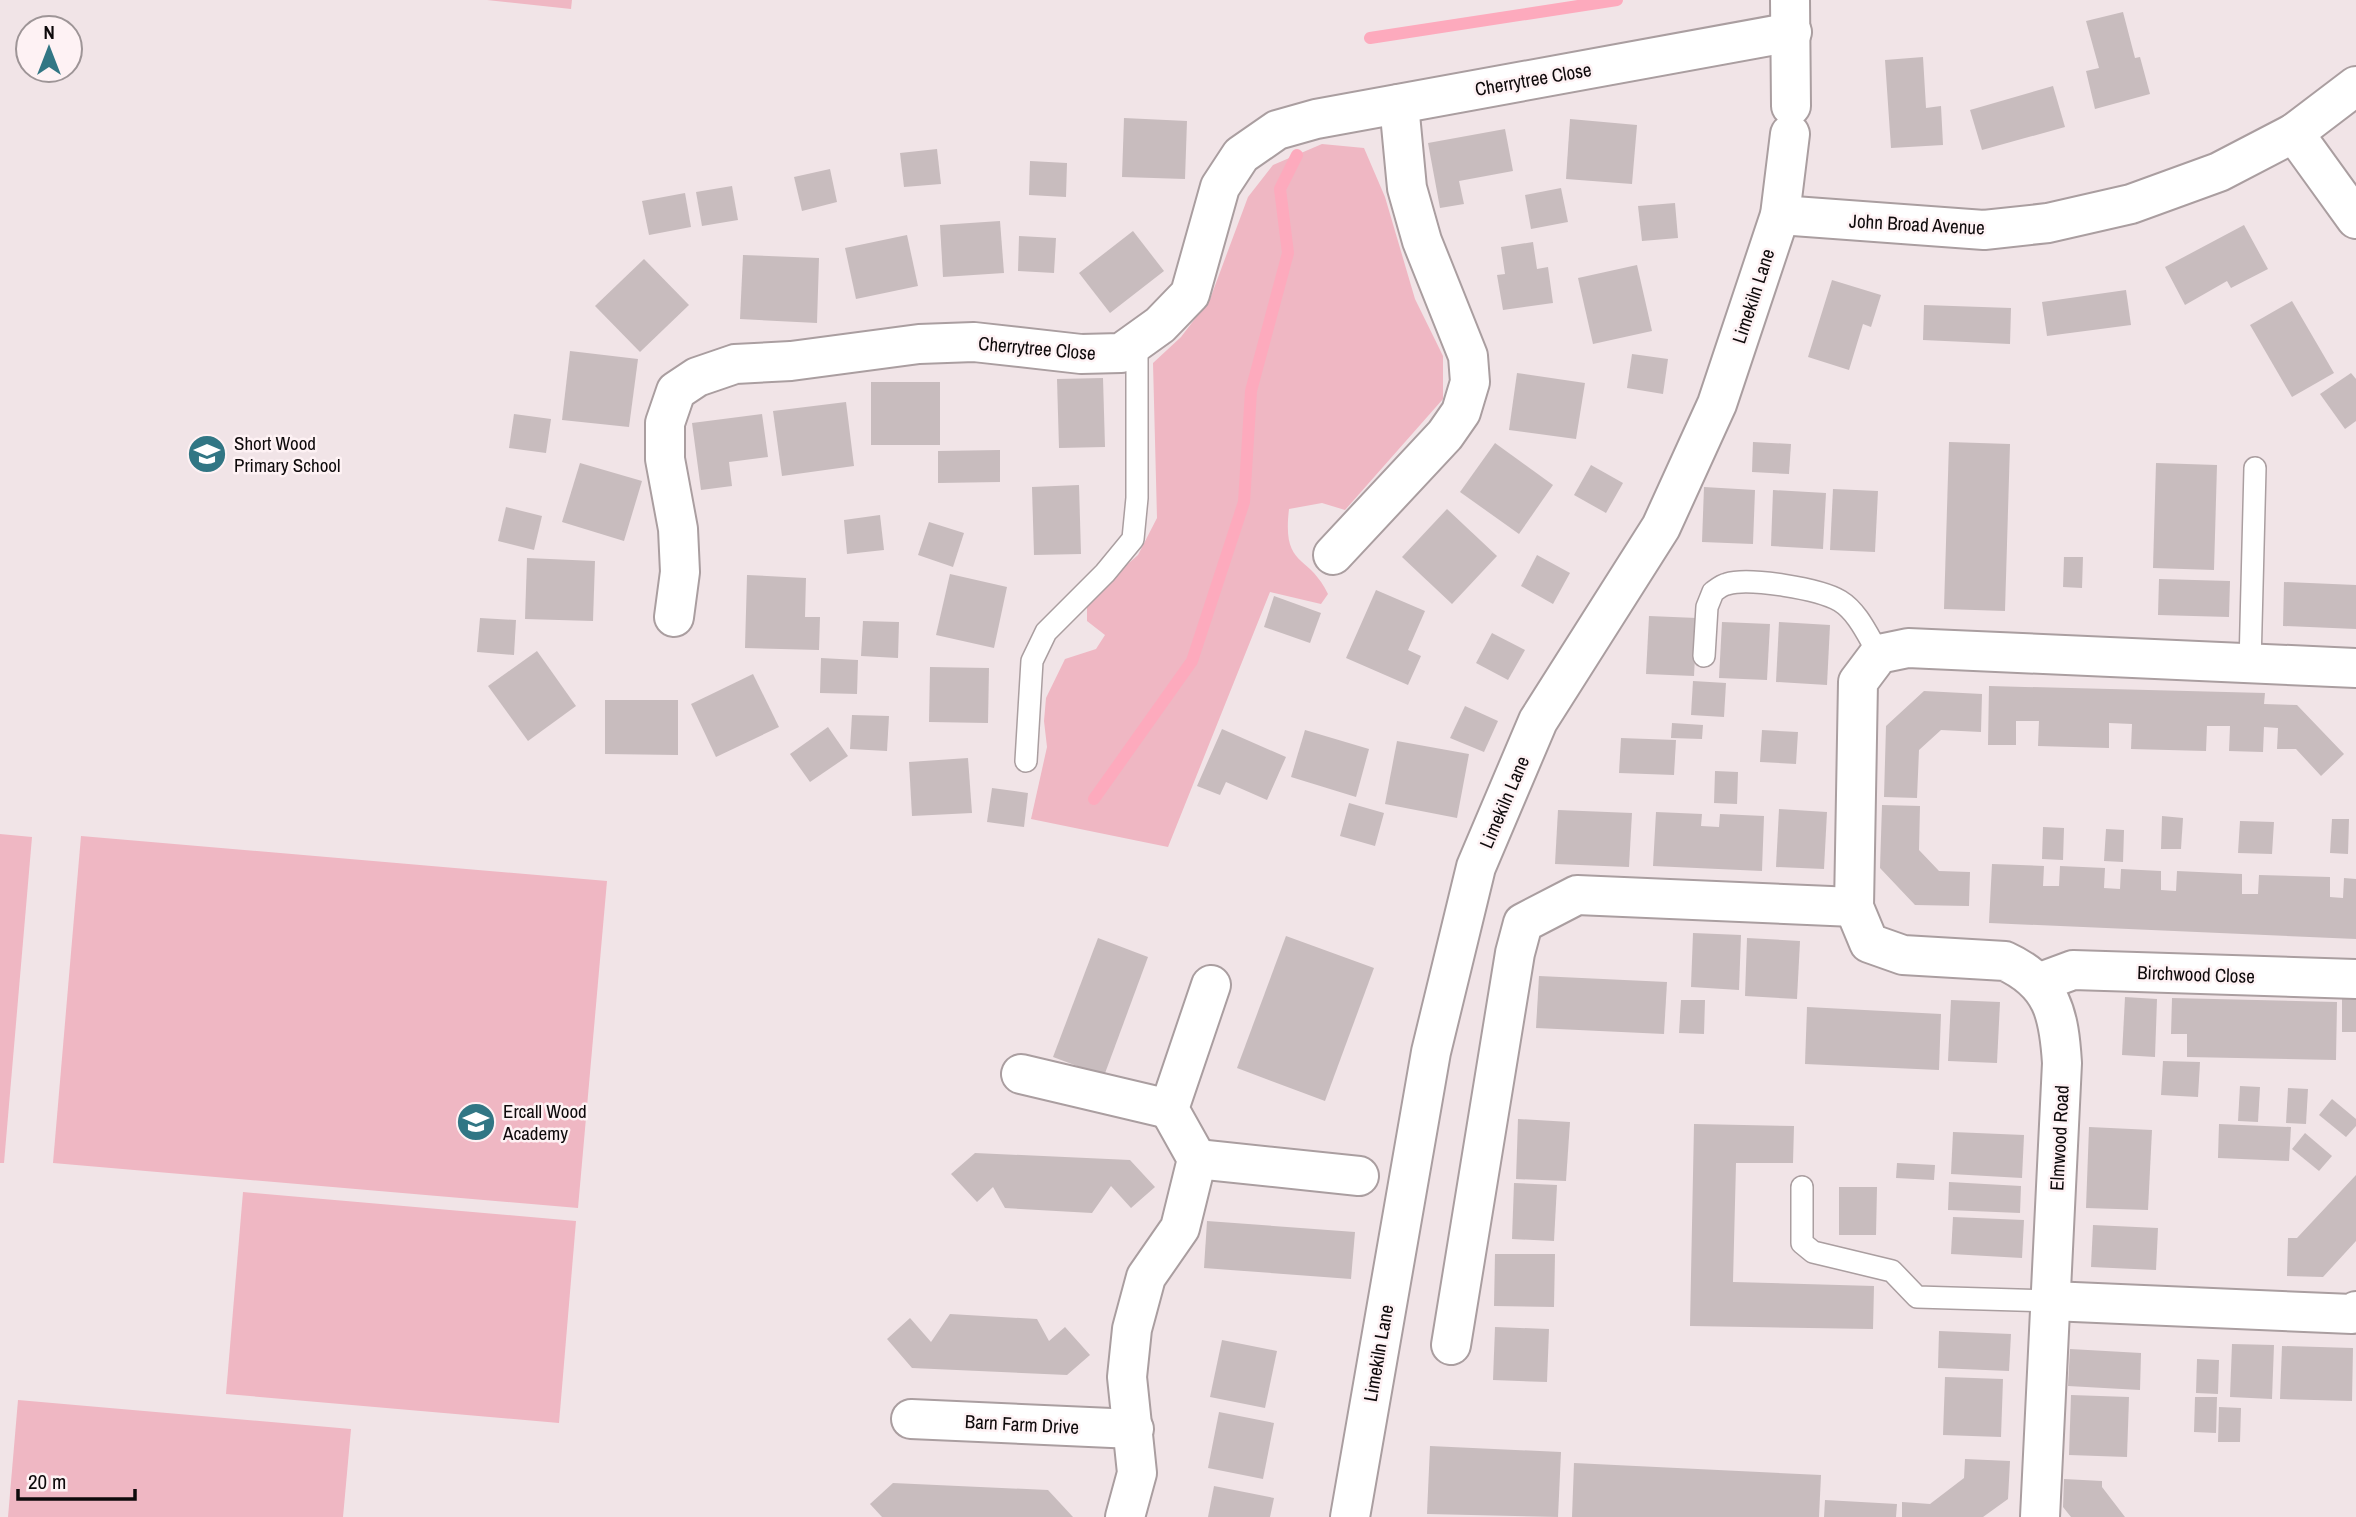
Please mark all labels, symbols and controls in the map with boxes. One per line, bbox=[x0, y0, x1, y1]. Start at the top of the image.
north arrow bbox=[14, 14, 84, 84]
text: N bbox=[43, 19, 55, 45]
street label: Cherrytree Close bbox=[1473, 56, 1593, 102]
street label: John Broad Avenue bbox=[1849, 207, 1985, 241]
street label: Limekiln Lane bbox=[1726, 245, 1780, 347]
street label: Cherrytree Close bbox=[977, 330, 1097, 366]
place label: Short Wood Primary School bbox=[234, 430, 341, 478]
school or university icon: Short Wood Primary School bbox=[186, 433, 228, 475]
street label: Limekiln Lane bbox=[1473, 752, 1535, 852]
street label: Birchwood Close bbox=[2137, 959, 2255, 989]
street label: Elmwood Road bbox=[2043, 1085, 2075, 1191]
place label: Ercall Wood Academy bbox=[502, 1098, 587, 1146]
school or university icon: Ercall Wood Academy bbox=[455, 1101, 497, 1143]
street label: Limekiln Lane bbox=[1357, 1303, 1399, 1403]
street label: Barn Farm Drive bbox=[964, 1408, 1080, 1440]
scale bar bbox=[18, 1458, 135, 1502]
text: 20 m bbox=[28, 1467, 66, 1496]

